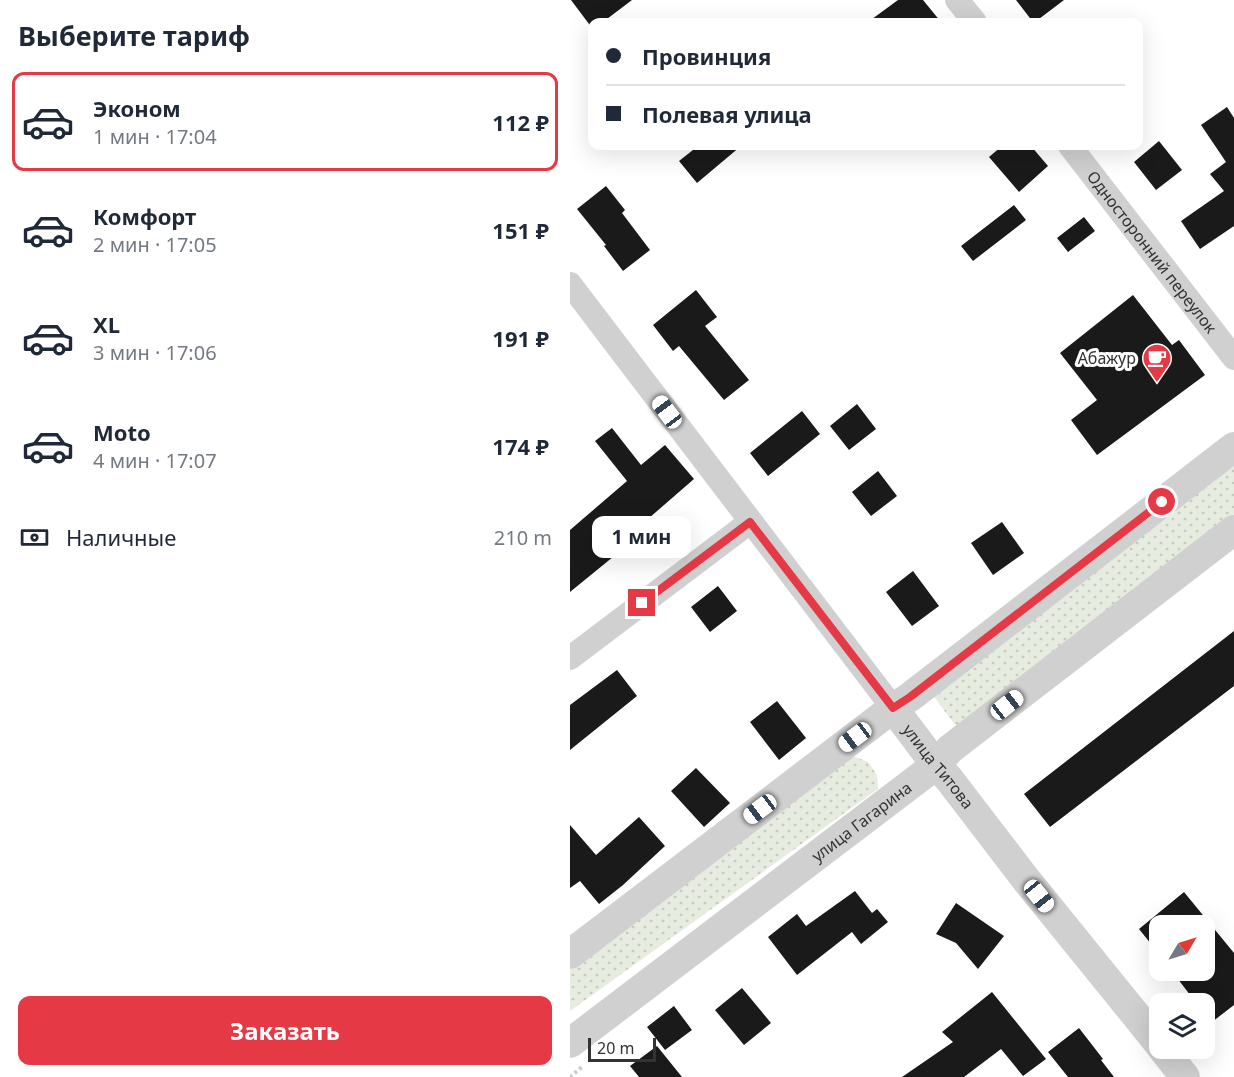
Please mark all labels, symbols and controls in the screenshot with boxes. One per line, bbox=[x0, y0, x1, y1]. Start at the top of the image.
text: Выберите тариф bbox=[18, 17, 250, 54]
text: Провинция bbox=[642, 41, 771, 71]
text: Эконом bbox=[93, 93, 181, 123]
icon: car bbox=[21, 95, 75, 149]
text: Полевая улица bbox=[642, 99, 812, 129]
text: 112 ₽ bbox=[492, 107, 549, 137]
text: 1 мин · 17:04 bbox=[93, 123, 217, 150]
street label: Односторонний переулок bbox=[1082, 166, 1222, 338]
text: Комфорт bbox=[93, 201, 196, 231]
icon: car bbox=[21, 203, 75, 257]
text: 151 ₽ bbox=[492, 215, 549, 245]
text: 2 мин · 17:05 bbox=[93, 231, 217, 258]
text: XL bbox=[93, 309, 120, 339]
icon: car bbox=[21, 311, 75, 365]
text: 191 ₽ bbox=[492, 323, 549, 353]
text: 3 мин · 17:06 bbox=[93, 339, 217, 366]
cafe icon: Абажур bbox=[1141, 342, 1173, 384]
place label: Абажур bbox=[1078, 347, 1136, 369]
car bbox=[649, 392, 685, 432]
text: Moto bbox=[93, 417, 151, 447]
icon: car bbox=[21, 419, 75, 473]
text: 174 ₽ bbox=[492, 431, 549, 461]
text: 4 мин · 17:07 bbox=[93, 447, 217, 474]
route start bbox=[1148, 488, 1175, 515]
callout: 1 мин bbox=[592, 516, 692, 558]
icon: cash bbox=[18, 521, 51, 554]
text: Наличные bbox=[66, 522, 176, 552]
text: 1 мин bbox=[612, 523, 671, 550]
text: 210 m bbox=[494, 524, 552, 551]
route end bbox=[628, 589, 655, 616]
car bbox=[987, 687, 1027, 723]
car bbox=[835, 719, 875, 755]
street label: улица Титова bbox=[898, 719, 979, 813]
street label: улица Гагарина bbox=[807, 776, 916, 867]
car bbox=[740, 791, 780, 827]
car bbox=[1021, 876, 1057, 916]
north arrow bbox=[1149, 915, 1215, 981]
map controls bbox=[1149, 915, 1215, 1059]
button: layers bbox=[1149, 993, 1215, 1059]
button: Заказать bbox=[18, 996, 552, 1065]
scale bar bbox=[588, 1035, 656, 1062]
text: 20 m bbox=[597, 1037, 634, 1059]

